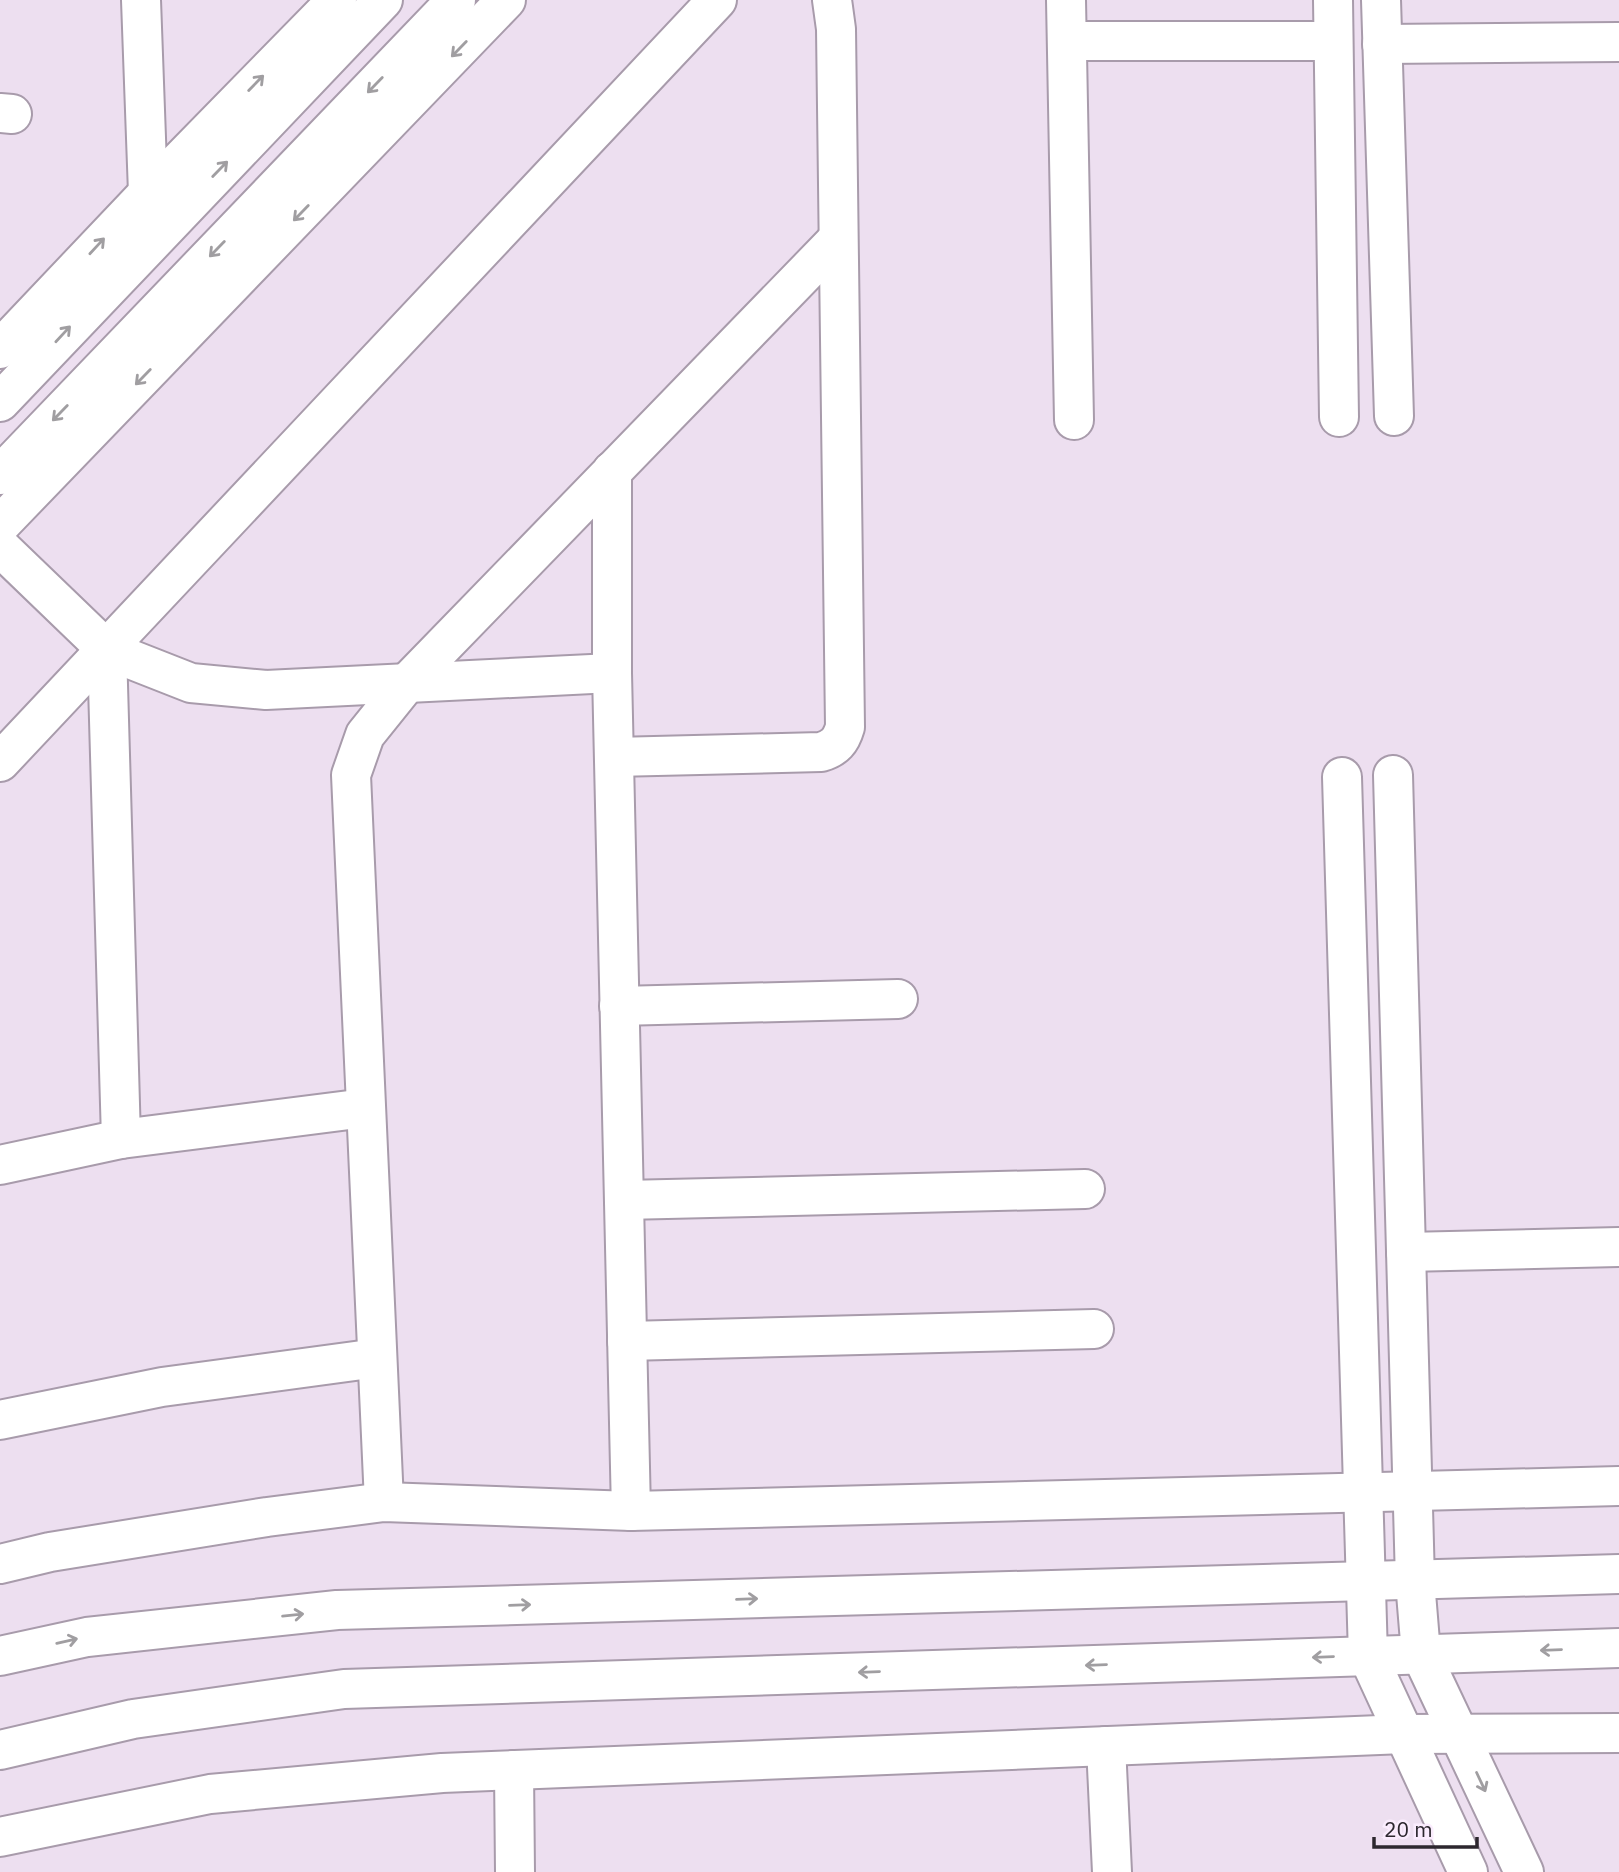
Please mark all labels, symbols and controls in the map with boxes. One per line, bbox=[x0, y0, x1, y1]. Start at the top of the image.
one-way arrow bbox=[450, 40, 467, 57]
one-way arrow bbox=[247, 75, 264, 92]
one-way arrow bbox=[366, 76, 383, 93]
one-way arrow bbox=[212, 161, 229, 178]
one-way arrow bbox=[292, 204, 309, 221]
one-way arrow bbox=[89, 238, 106, 255]
one-way arrow bbox=[209, 240, 226, 257]
one-way arrow bbox=[55, 326, 72, 343]
one-way arrow bbox=[134, 368, 151, 385]
one-way arrow bbox=[51, 404, 68, 421]
one-way arrow bbox=[735, 1592, 758, 1606]
one-way arrow bbox=[508, 1599, 531, 1612]
one-way arrow bbox=[281, 1608, 303, 1621]
one-way arrow bbox=[55, 1634, 78, 1648]
one-way arrow bbox=[1540, 1643, 1563, 1657]
one-way arrow bbox=[1312, 1650, 1335, 1664]
one-way arrow bbox=[1085, 1658, 1108, 1671]
one-way arrow bbox=[857, 1665, 880, 1679]
one-way arrow bbox=[1475, 1771, 1489, 1792]
scale bar bbox=[1374, 1806, 1477, 1850]
text: 20 m bbox=[1384, 1815, 1433, 1843]

